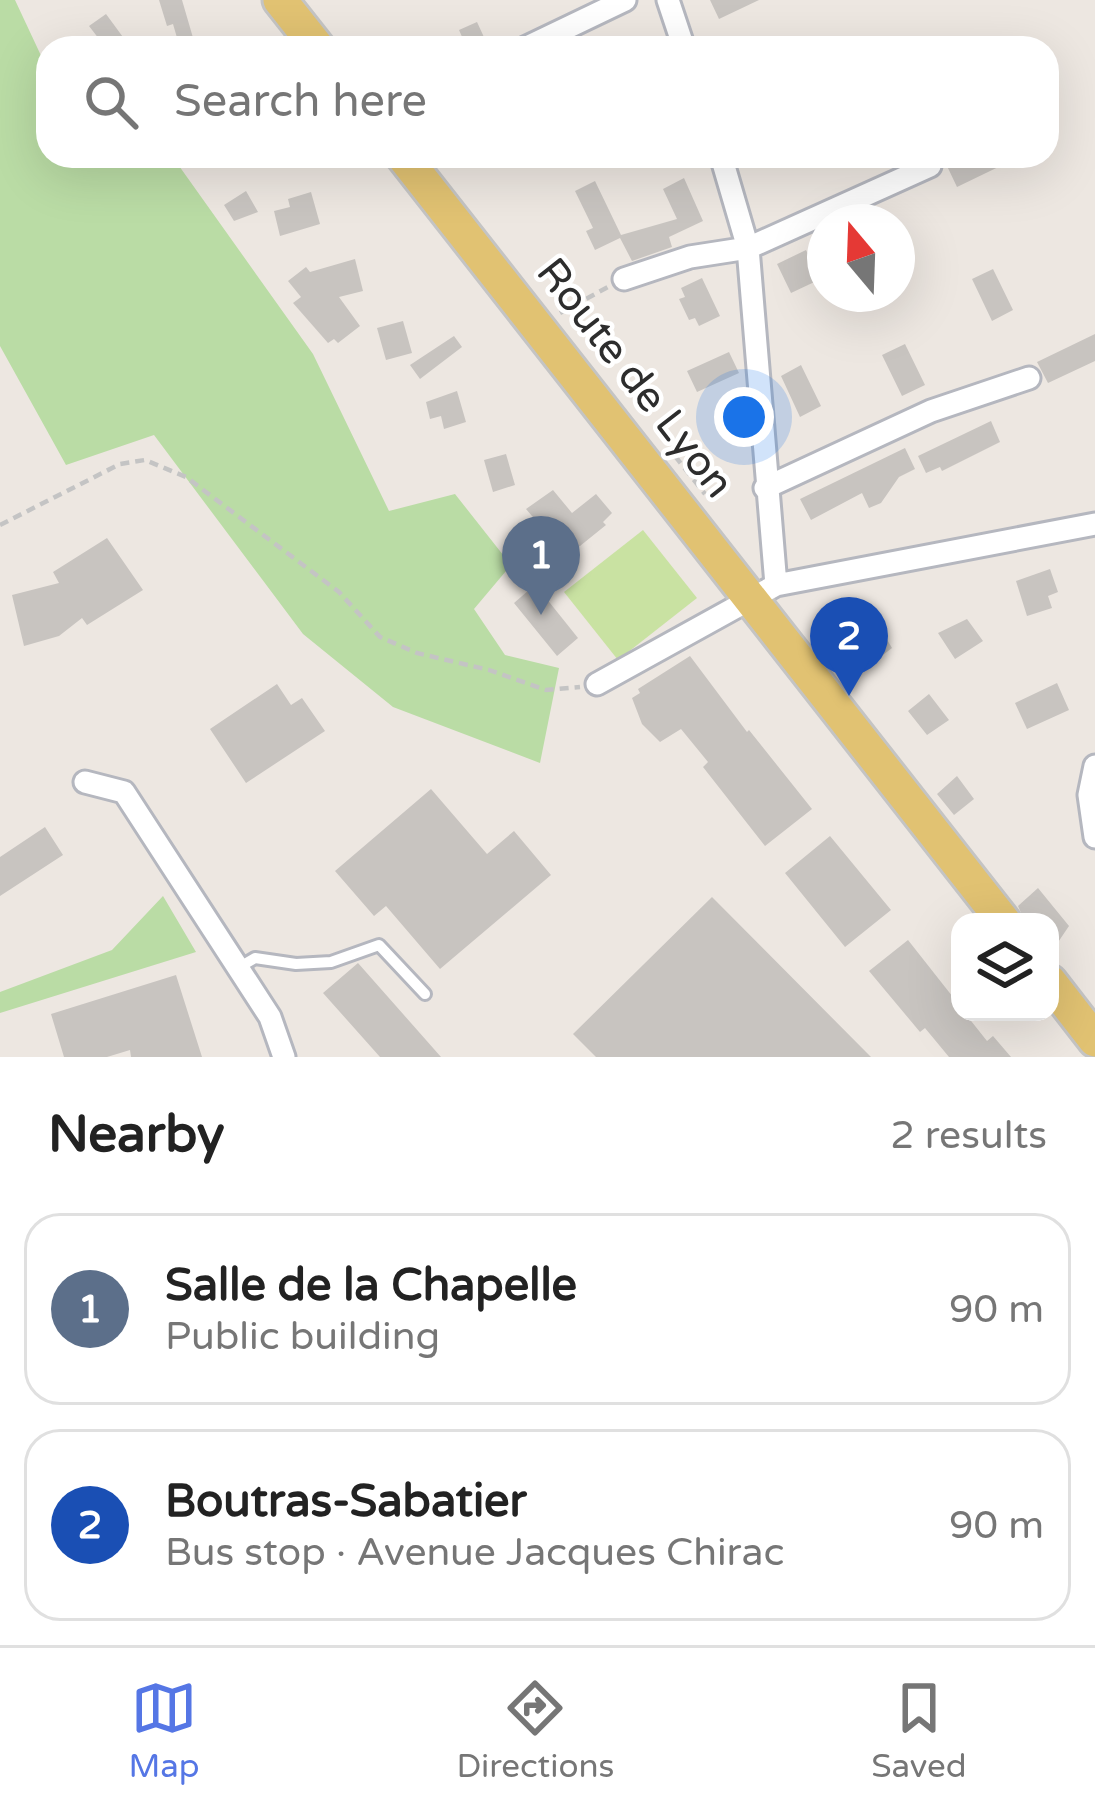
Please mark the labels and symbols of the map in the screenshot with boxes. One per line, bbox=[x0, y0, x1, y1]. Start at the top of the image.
north arrow bbox=[807, 204, 915, 312]
street label: Route de Lyon bbox=[526, 248, 744, 508]
your location bbox=[714, 387, 774, 447]
pin: 1 bbox=[502, 516, 580, 615]
pin: 2 bbox=[810, 597, 888, 696]

